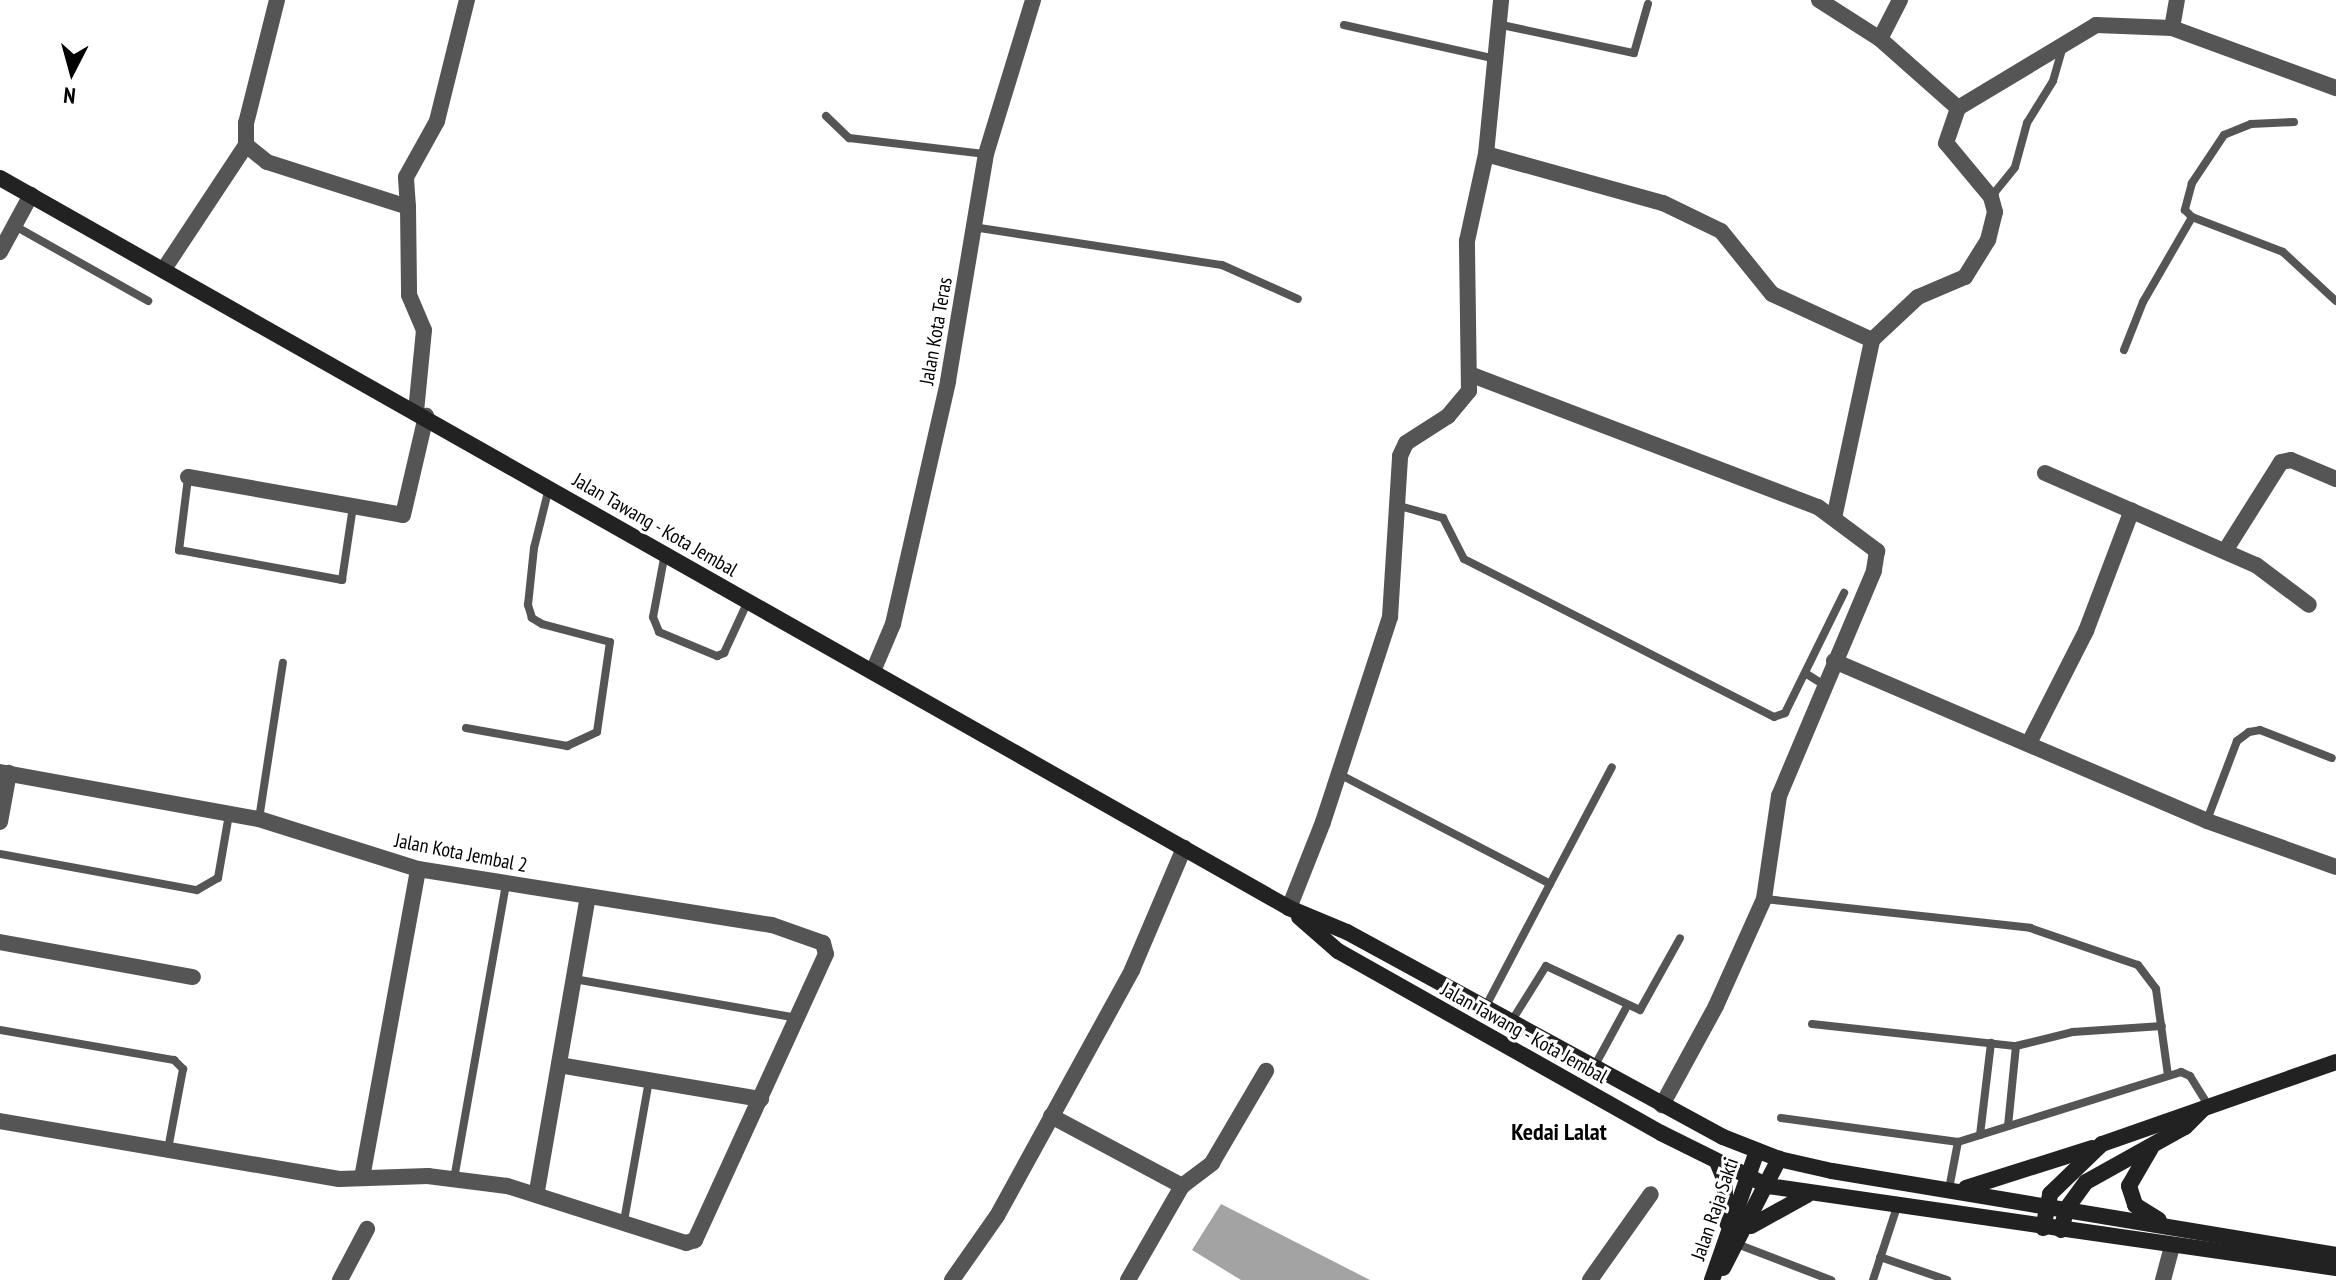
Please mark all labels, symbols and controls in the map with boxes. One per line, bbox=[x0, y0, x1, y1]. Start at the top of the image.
north arrow bbox=[32, 32, 112, 112]
text: N bbox=[62, 81, 77, 110]
street label: Jalan Kota Teras bbox=[915, 275, 957, 387]
street label: Jalan Tawang - Kota Jembal bbox=[568, 468, 742, 582]
street label: Jalan Kota Jembal 2 bbox=[393, 828, 529, 878]
street label: Jalan Tawang - Kota Jembal bbox=[1436, 977, 1612, 1089]
district label: Kedai Lalat bbox=[1511, 1118, 1607, 1146]
street label: Jalan Raja Sakti bbox=[1686, 1155, 1744, 1263]

